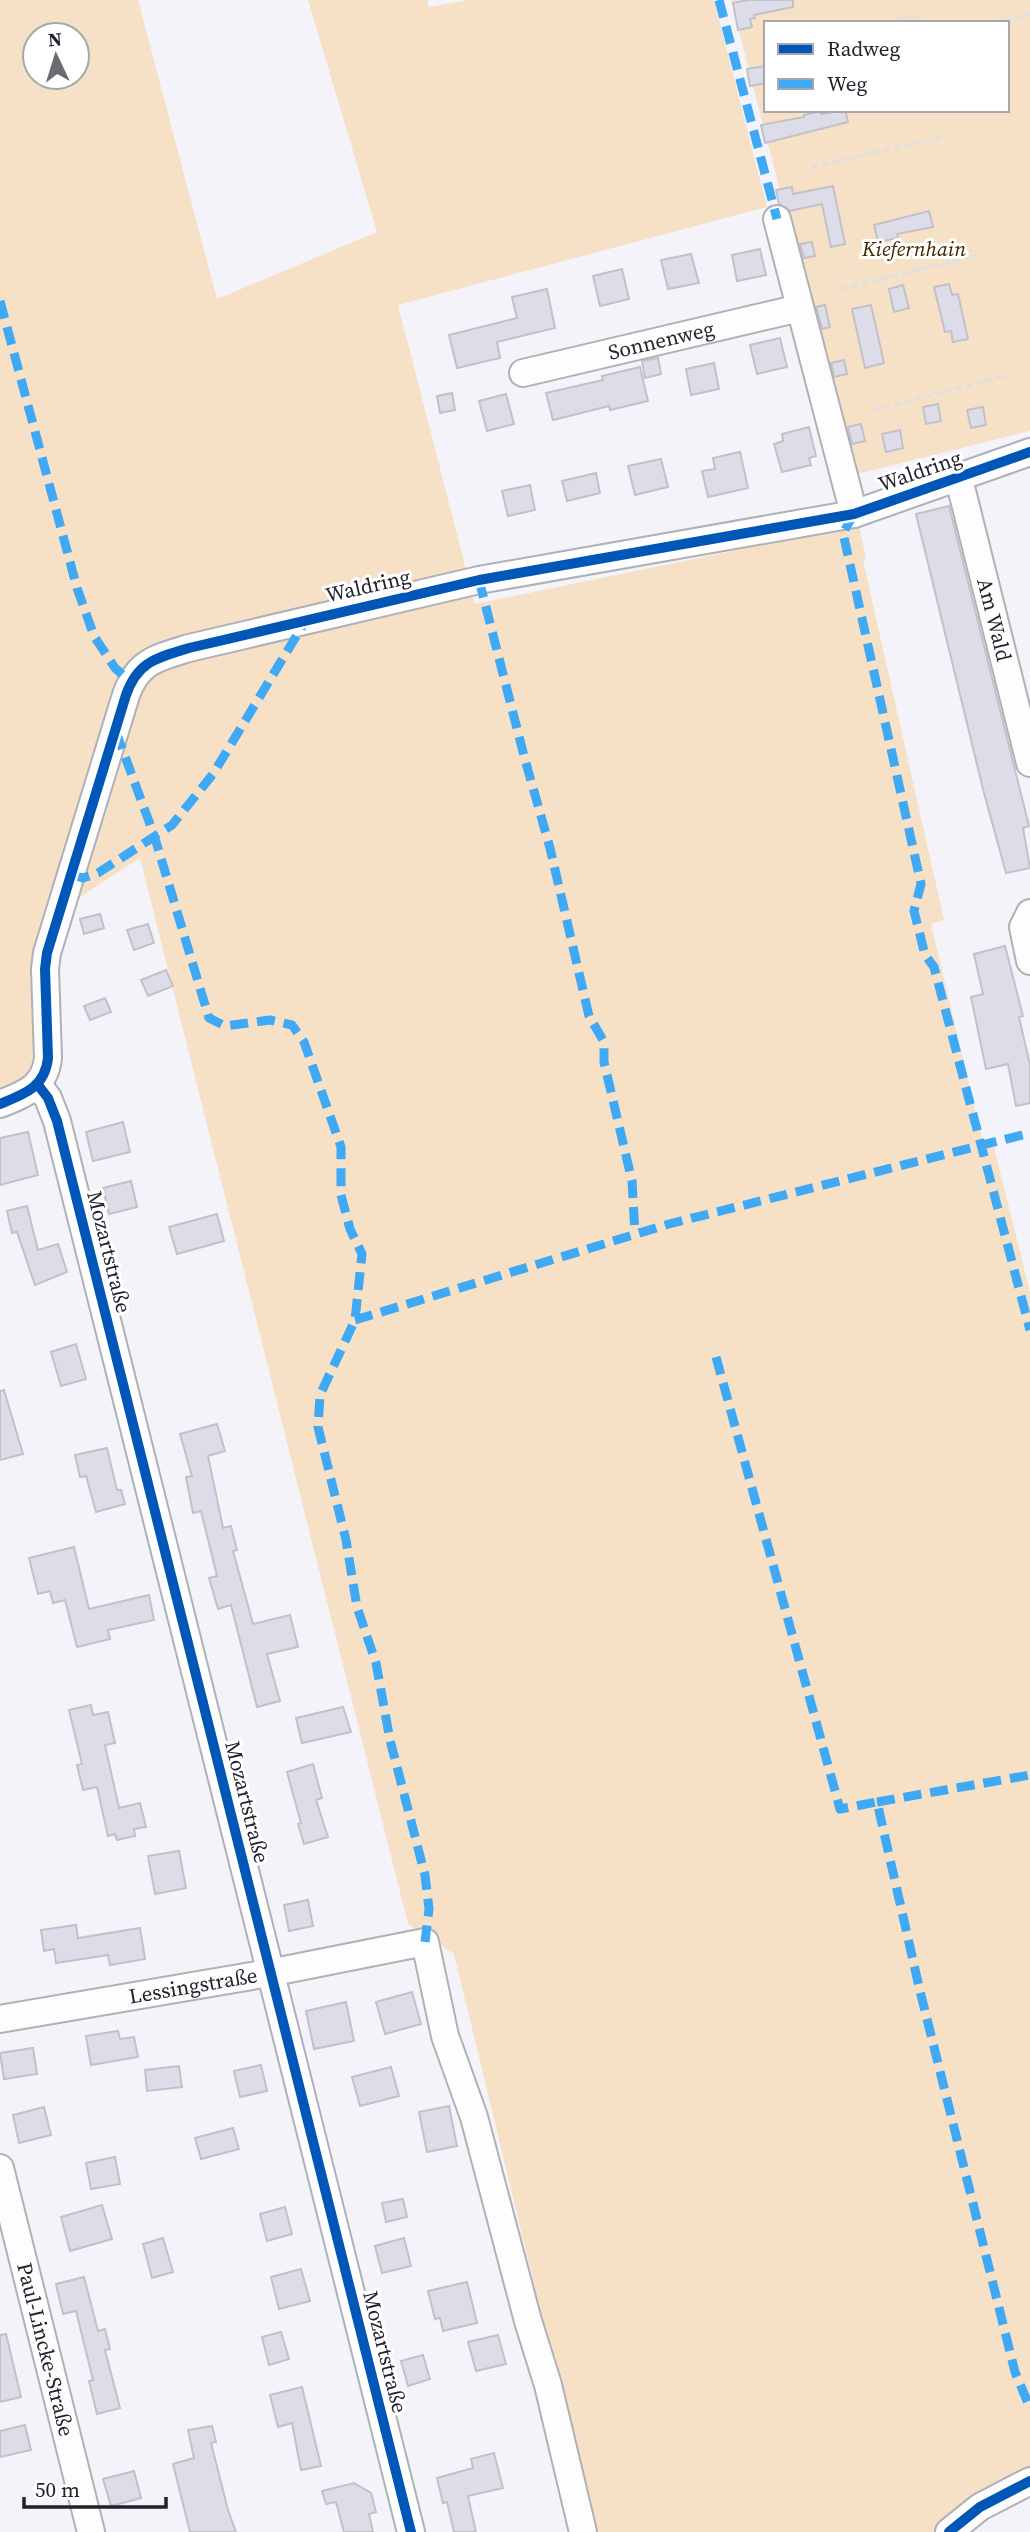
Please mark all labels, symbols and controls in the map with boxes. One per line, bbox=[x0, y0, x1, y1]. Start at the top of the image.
north arrow bbox=[21, 21, 91, 91]
legend bbox=[764, 21, 1009, 112]
text: N bbox=[47, 26, 63, 52]
text: Radweg bbox=[827, 34, 900, 63]
text: Weg bbox=[827, 69, 867, 98]
park label: Kiefernhain bbox=[861, 234, 966, 263]
street label: Sonnenweg bbox=[605, 314, 717, 367]
street label: Waldring bbox=[874, 443, 965, 498]
street label: Waldring bbox=[323, 562, 413, 609]
street label: Am Wald bbox=[970, 575, 1019, 664]
street label: Mozartstraße bbox=[80, 1188, 139, 1316]
street label: Mozartstraße bbox=[218, 1738, 277, 1866]
street label: Lessingstraße bbox=[127, 1960, 260, 2011]
street label: Paul-Lincke-Straße bbox=[10, 2259, 82, 2439]
street label: Mozartstraße bbox=[356, 2288, 415, 2416]
scale bar bbox=[24, 2466, 166, 2510]
text: 50 m bbox=[35, 2475, 80, 2504]

